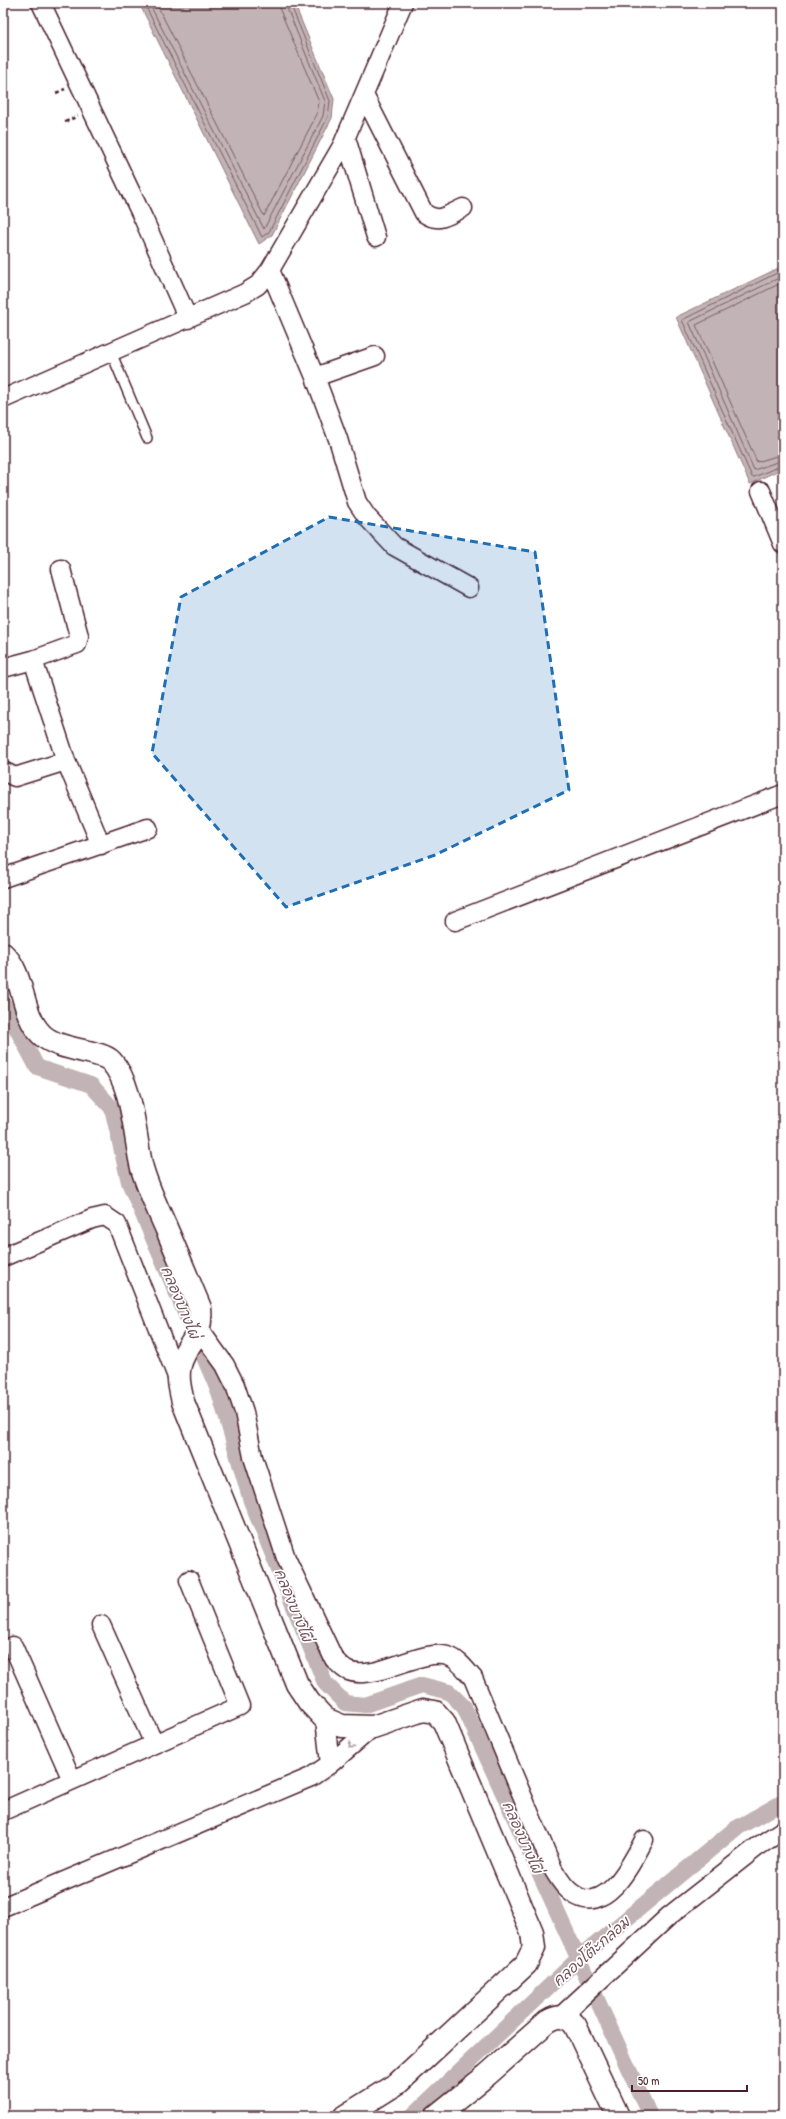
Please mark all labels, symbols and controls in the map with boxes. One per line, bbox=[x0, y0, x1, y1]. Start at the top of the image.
water label: คลองบางไผ่ bbox=[156, 1262, 207, 1344]
water label: คลองบางไผ่ bbox=[270, 1565, 319, 1647]
one-way arrow bbox=[349, 1741, 356, 1748]
water label: คลองบางไผ่ bbox=[498, 1798, 550, 1879]
water label: คลองโต๊ะกล่อม bbox=[548, 1911, 635, 1990]
scale bar bbox=[632, 2067, 747, 2093]
text: 50 m bbox=[638, 2072, 659, 2089]

